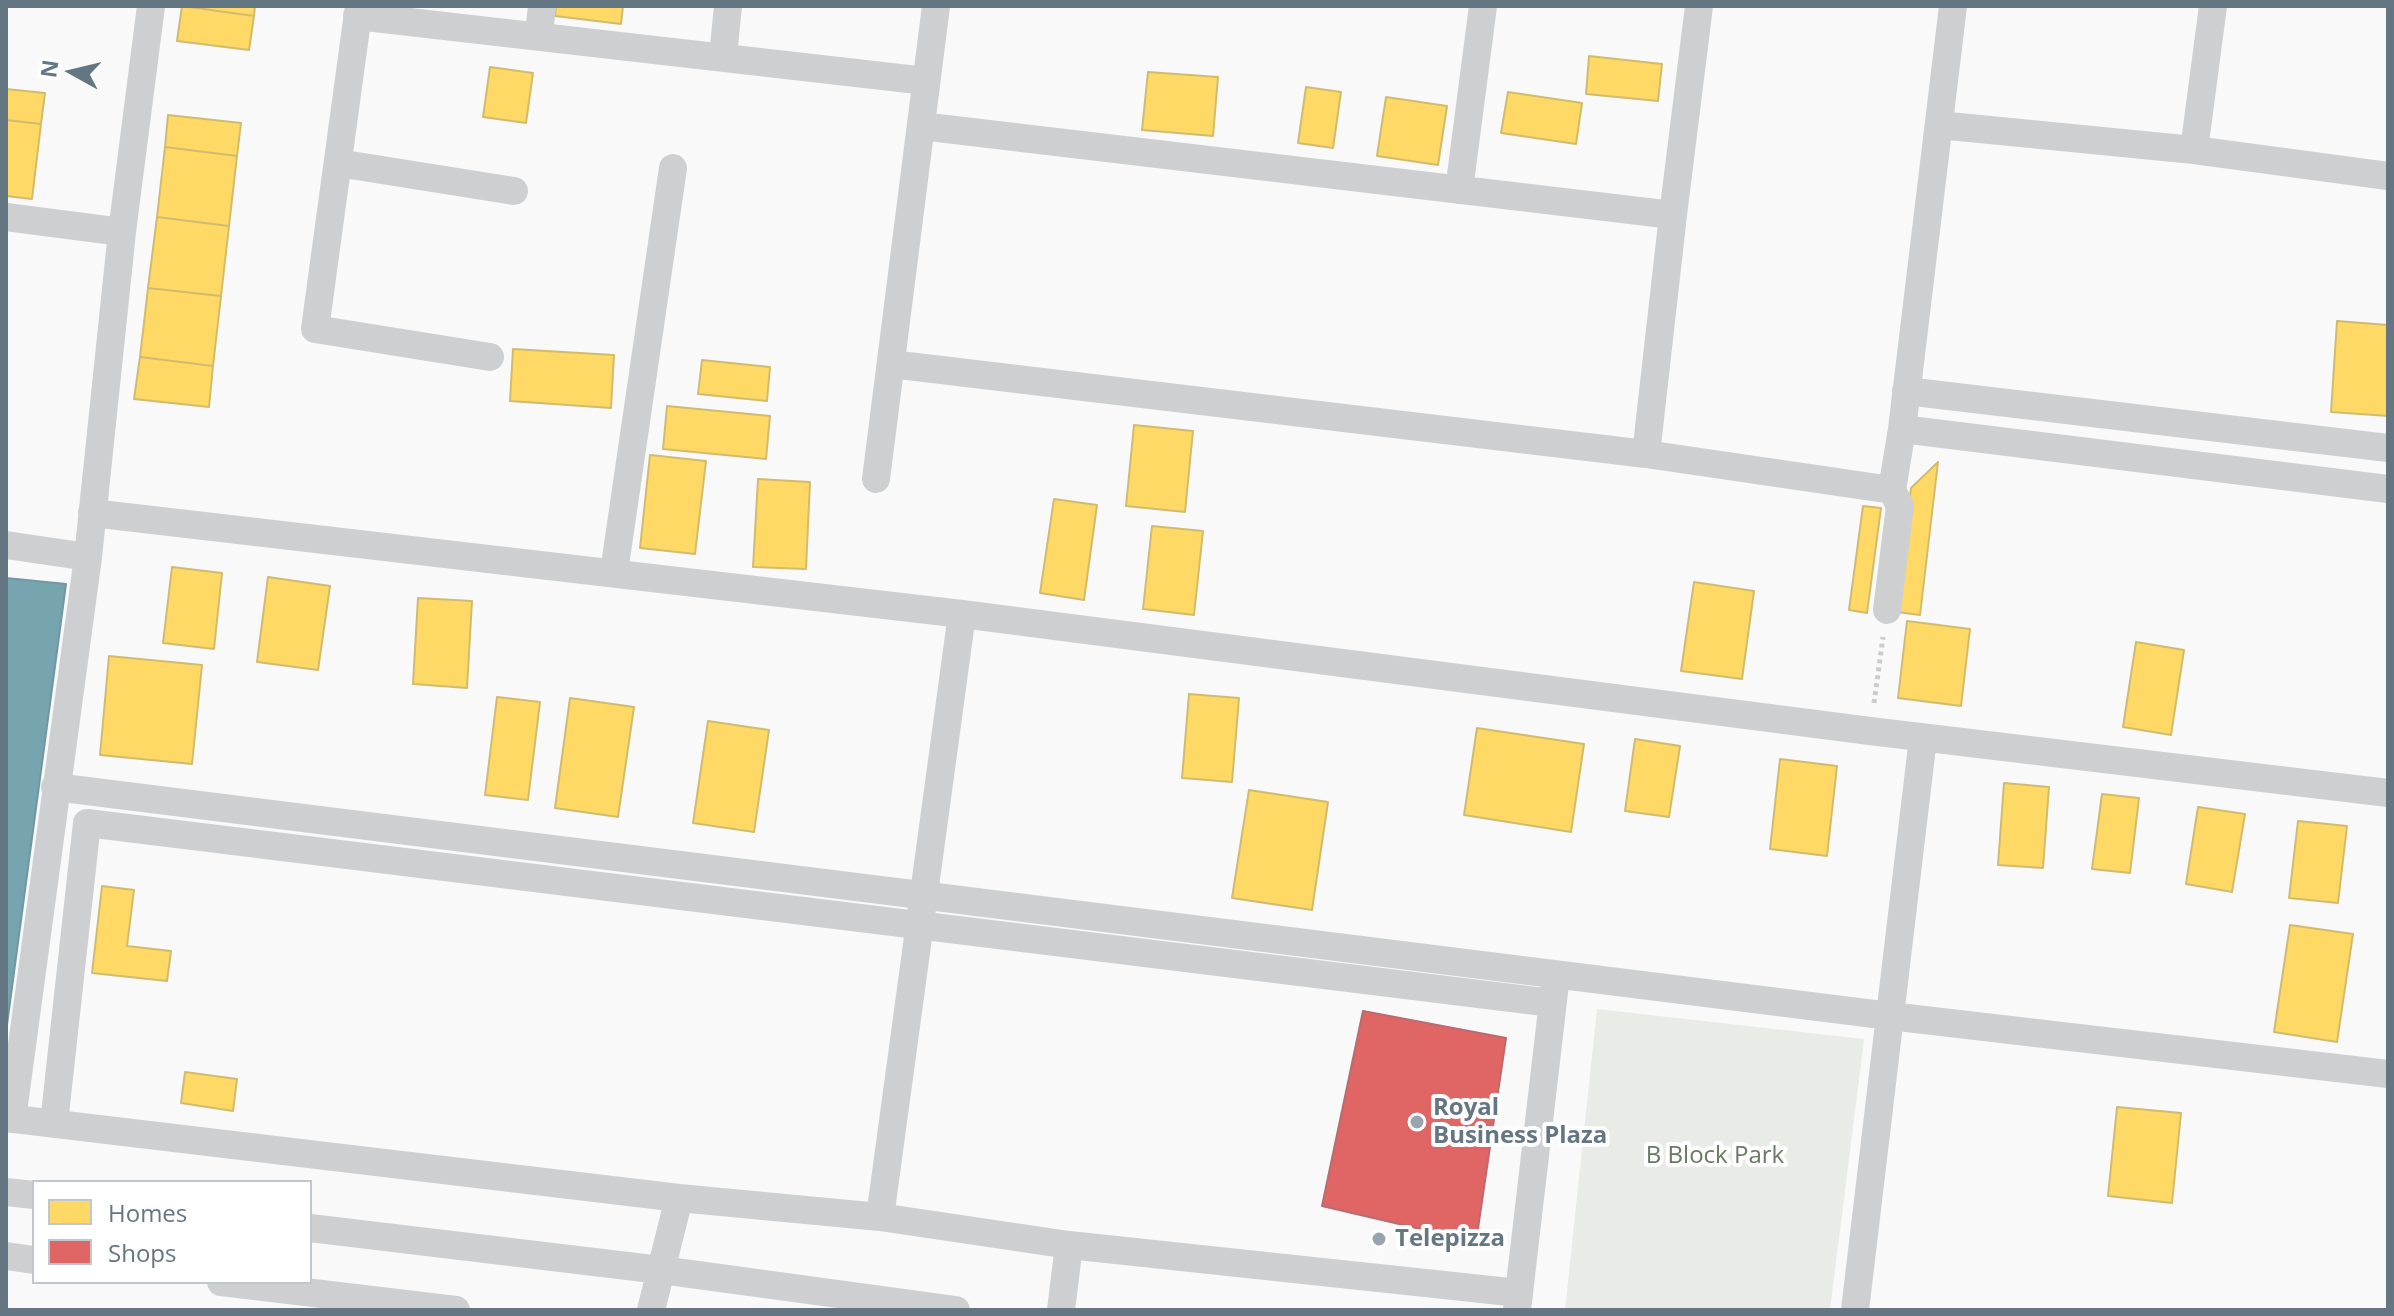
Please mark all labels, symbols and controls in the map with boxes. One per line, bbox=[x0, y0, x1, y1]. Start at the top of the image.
north arrow bbox=[32, 32, 112, 112]
text: N bbox=[32, 58, 64, 80]
place label: Royal Business Plaza bbox=[1433, 1094, 1607, 1150]
marker: Royal Business Plaza bbox=[1408, 1113, 1426, 1131]
park label: B Block Park bbox=[1646, 1142, 1784, 1170]
legend bbox=[32, 1180, 312, 1284]
text: Homes bbox=[108, 1196, 187, 1229]
place label: Telepizza bbox=[1395, 1225, 1505, 1253]
marker: Telepizza bbox=[1370, 1230, 1388, 1248]
text: Shops bbox=[108, 1236, 176, 1269]

